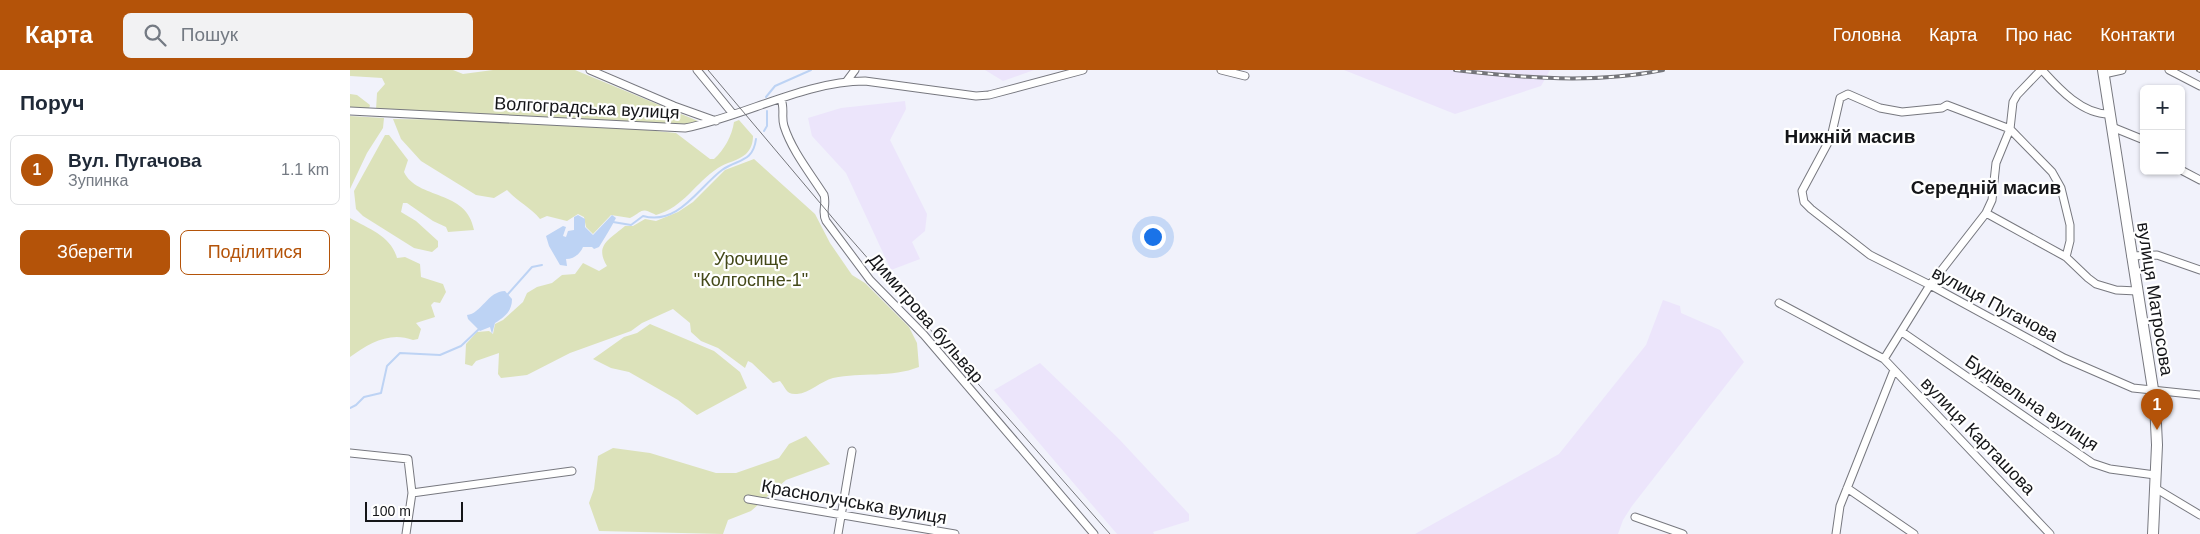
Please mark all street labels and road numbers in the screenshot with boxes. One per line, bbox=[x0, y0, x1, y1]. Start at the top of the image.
street label: Волгоградська вулиця bbox=[494, 93, 680, 123]
street label: вулиця Матросова bbox=[2133, 221, 2177, 378]
street label: Димитрова бульвар bbox=[864, 249, 988, 387]
street label: вулиця Пугачова bbox=[1929, 262, 2062, 346]
street label: Будівельна вулиця bbox=[1962, 351, 2102, 455]
street label: вулиця Карташова bbox=[1917, 373, 2040, 500]
street label: Краснолучська вулиця bbox=[760, 476, 948, 528]

